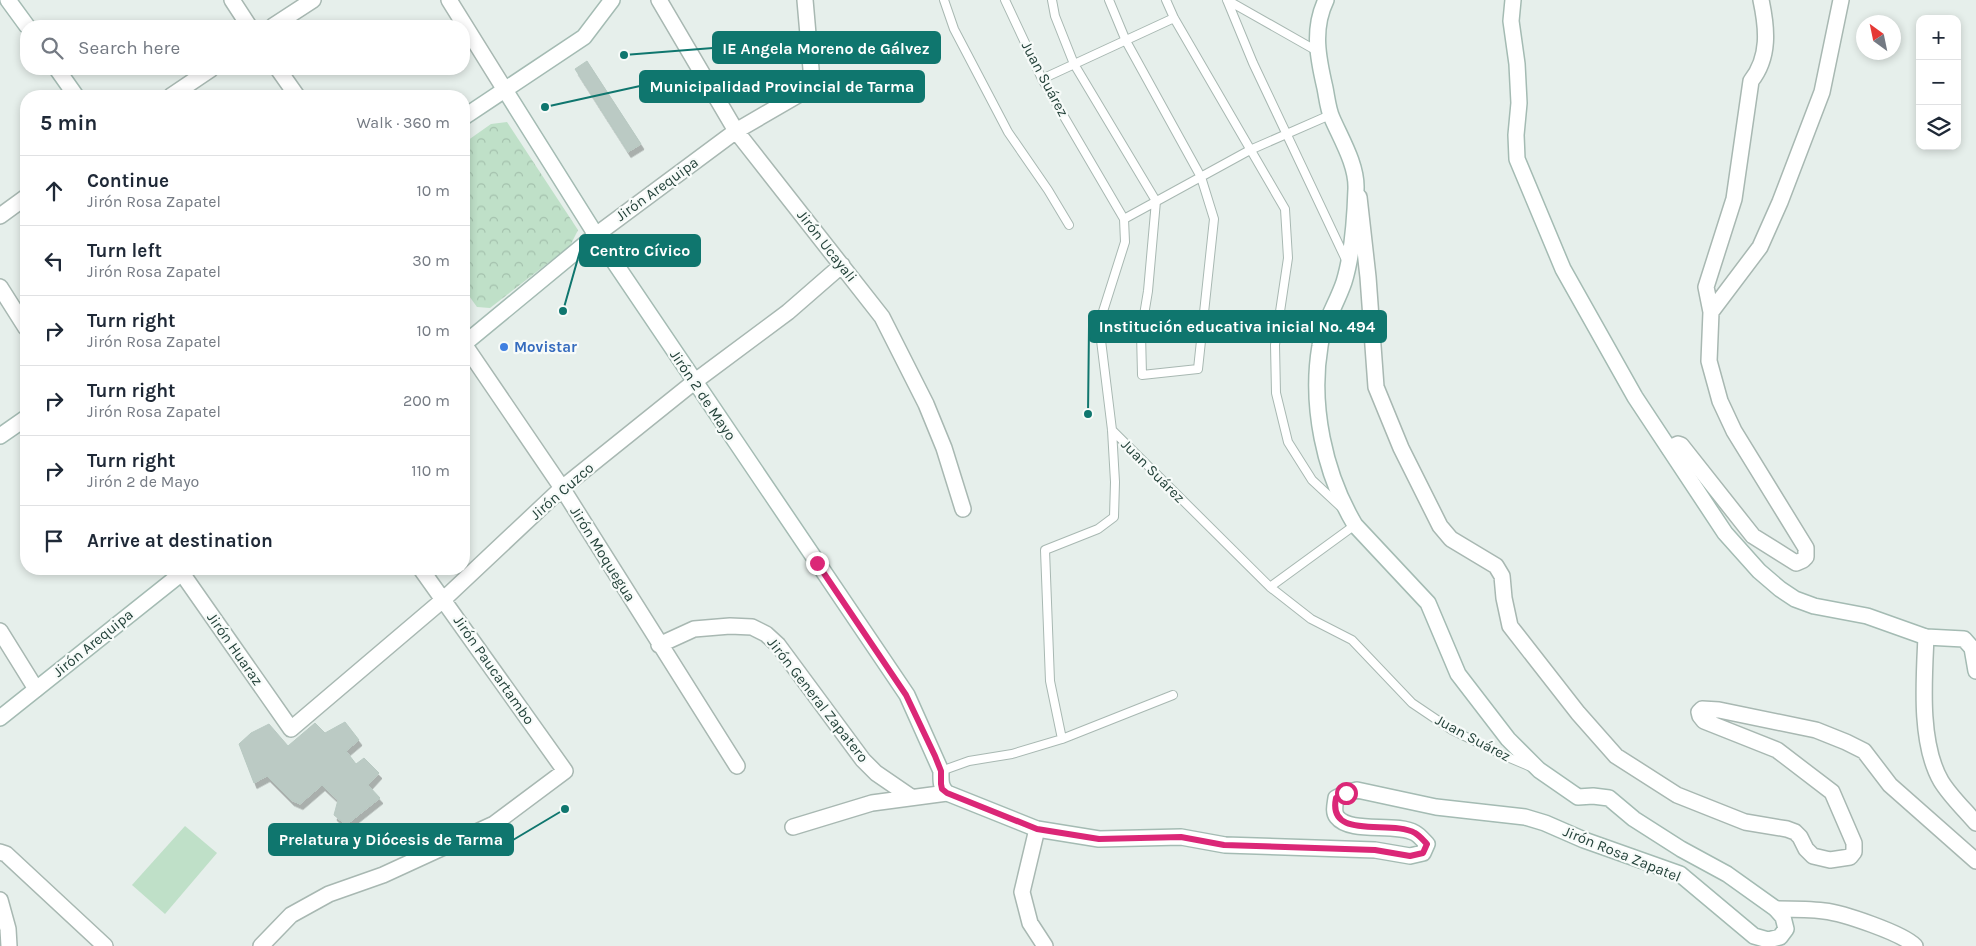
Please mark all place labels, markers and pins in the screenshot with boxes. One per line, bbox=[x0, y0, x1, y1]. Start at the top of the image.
callout: IE Angela Moreno de Gálvez bbox=[713, 32, 940, 63]
callout: Municipalidad Provincial de Tarma bbox=[640, 71, 924, 102]
callout: Centro Cívico bbox=[580, 235, 700, 266]
callout: Institución educativa inicial No. 494 bbox=[1089, 311, 1386, 342]
place label: Movistar bbox=[514, 338, 577, 356]
marker: Movistar bbox=[498, 341, 510, 353]
callout: Prelatura y Diócesis de Tarma bbox=[269, 824, 513, 855]

